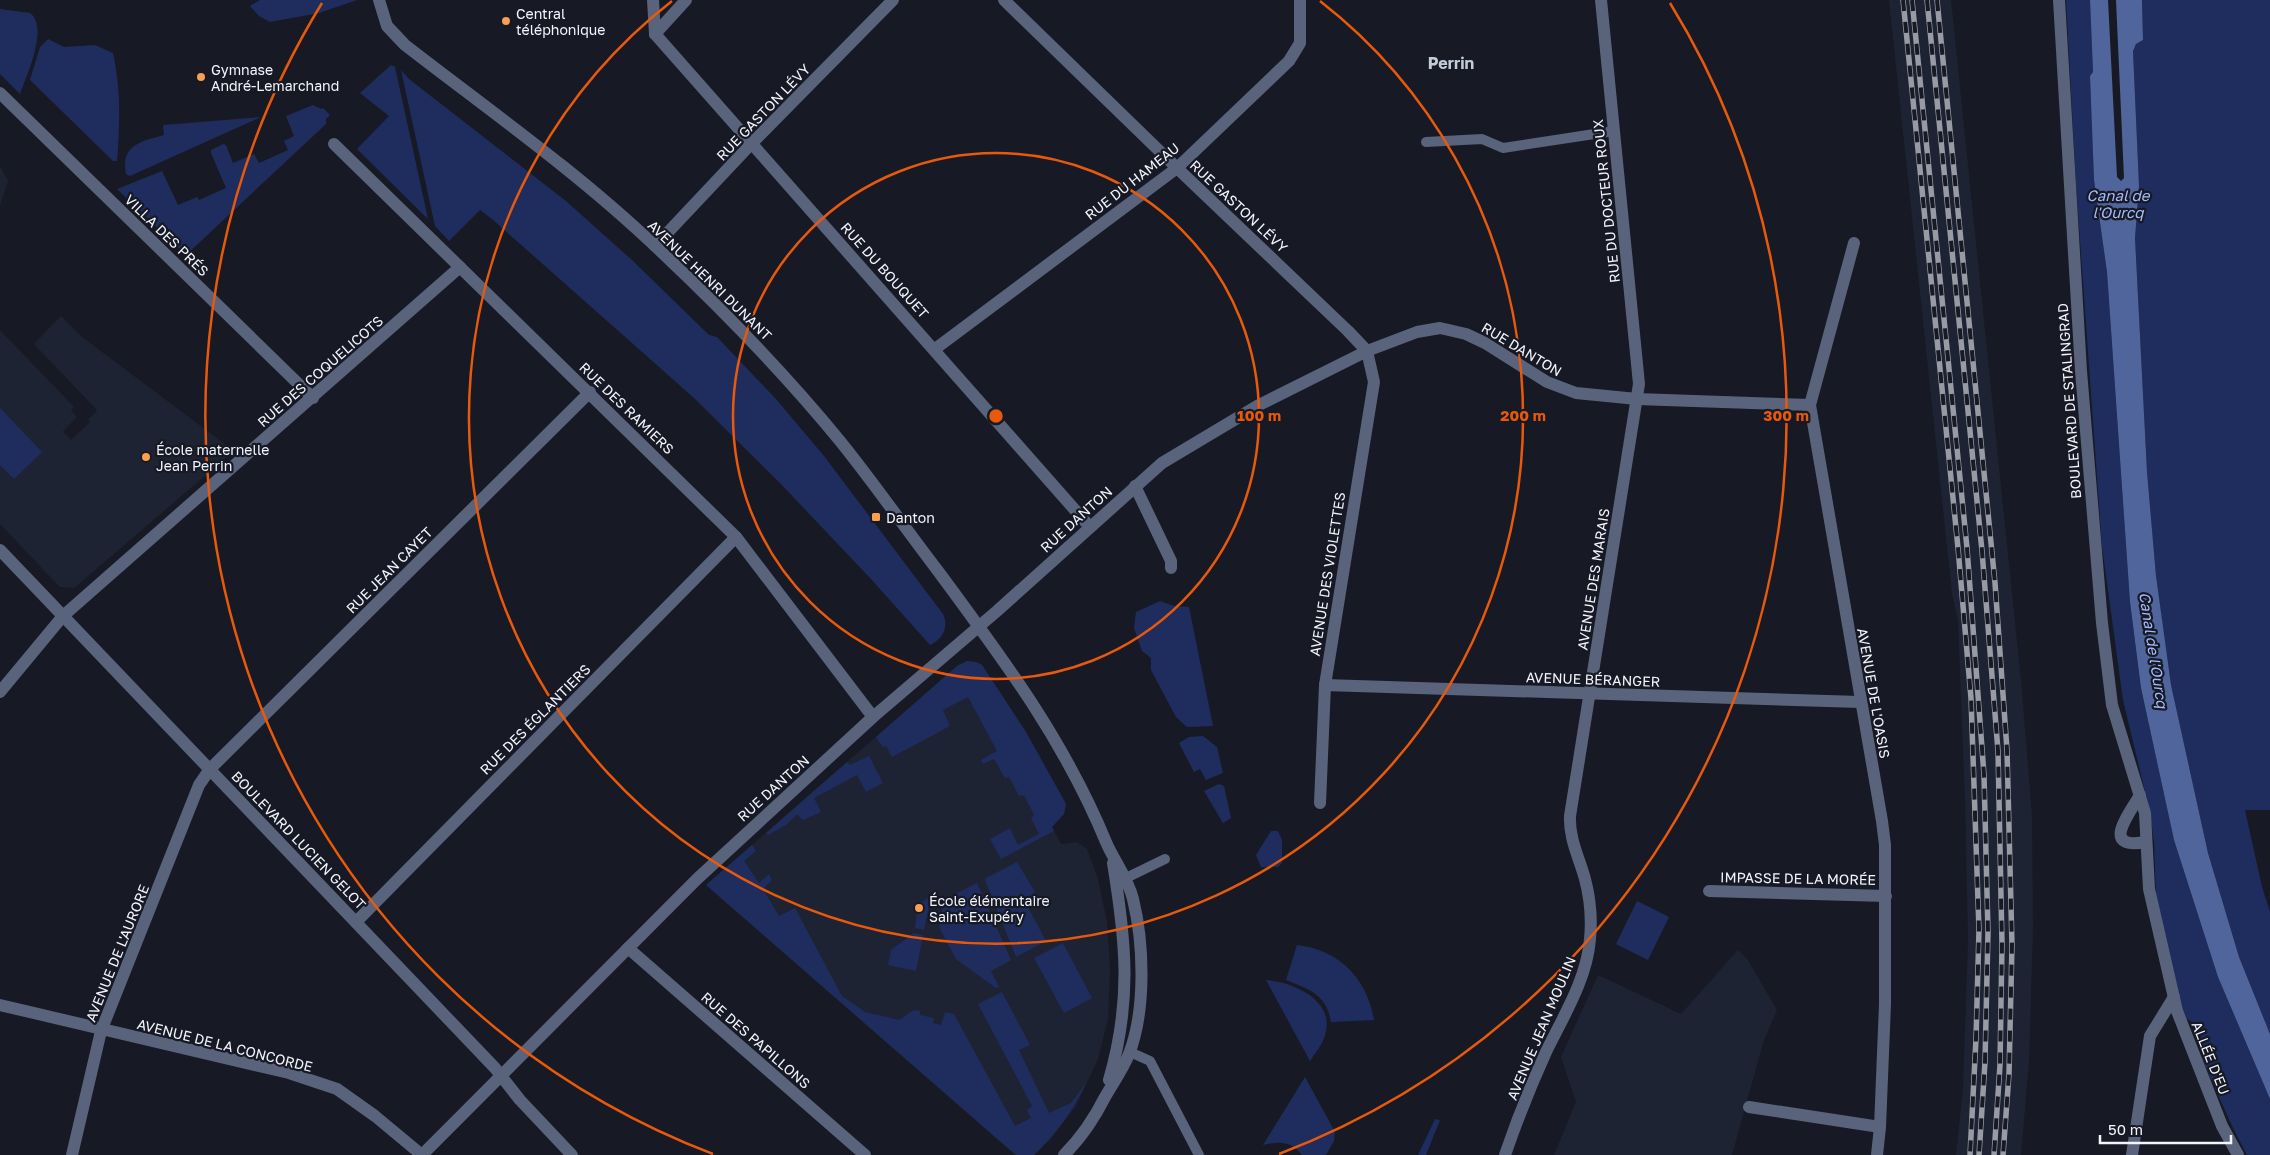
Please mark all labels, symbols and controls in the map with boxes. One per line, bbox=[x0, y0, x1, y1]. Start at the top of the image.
place label: Central téléphonique bbox=[516, 5, 605, 38]
marker: Central téléphonique bbox=[500, 15, 512, 27]
district label: Perrin bbox=[1428, 53, 1474, 73]
street label: RUE GASTON LÉVY bbox=[713, 60, 813, 164]
place label: Gymnase André-Lemarchand bbox=[211, 61, 339, 94]
marker: Gymnase André-Lemarchand bbox=[195, 71, 207, 83]
street label: RUE DU DOCTEUR ROUX bbox=[1589, 118, 1623, 284]
street label: RUE DU HAMEAU bbox=[1081, 139, 1183, 223]
street label: RUE GASTON LÉVY bbox=[1187, 156, 1291, 256]
water label: Canal de l'Ourcq bbox=[2087, 186, 2151, 221]
street label: VILLA DES PRÉS bbox=[122, 191, 213, 279]
street label: AVENUE HENRI DUNANT bbox=[645, 216, 776, 344]
street label: RUE DU BOUQUET bbox=[838, 219, 933, 322]
street label: BOULEVARD DE STALINGRAD bbox=[2054, 303, 2084, 499]
street label: RUE DES COQUELICOTS bbox=[254, 312, 386, 430]
street label: RUE DANTON bbox=[1479, 318, 1565, 380]
street label: RUE DES RAMIERS bbox=[576, 359, 678, 457]
text: 100 m bbox=[1237, 406, 1281, 424]
text: 200 m bbox=[1500, 406, 1546, 424]
text: 300 m bbox=[1763, 406, 1809, 424]
centre of rings bbox=[987, 407, 1005, 425]
place label: École maternelle Jean Perrin bbox=[156, 441, 269, 474]
marker: École maternelle Jean Perrin bbox=[140, 451, 152, 463]
street label: RUE DANTON bbox=[1037, 482, 1115, 556]
street label: AVENUE DES VIOLETTES bbox=[1306, 491, 1348, 657]
street label: AVENUE DES MARAIS bbox=[1573, 507, 1613, 651]
place label: Danton bbox=[886, 509, 935, 526]
marker: Danton bbox=[870, 511, 882, 523]
street label: RUE JEAN CAYET bbox=[342, 523, 436, 617]
water label: Canal de l'Ourcq bbox=[2136, 591, 2172, 711]
street label: AVENUE DE L'OASIS bbox=[1854, 626, 1894, 760]
street label: RUE DES ÉGLANTIERS bbox=[476, 660, 594, 778]
street label: AVENUE BÉRANGER bbox=[1526, 668, 1660, 690]
street label: RUE DANTON bbox=[734, 751, 812, 825]
street label: BOULEVARD LUCIEN GELOT bbox=[228, 767, 370, 913]
street label: IMPASSE DE LA MORÉE bbox=[1720, 868, 1876, 888]
street label: AVENUE DE L'AURORE bbox=[82, 882, 152, 1024]
place label: École élémentaire Saint-Exupéry bbox=[929, 892, 1050, 925]
marker: École élémentaire Saint-Exupéry bbox=[913, 902, 925, 914]
street label: AVENUE JEAN MOULIN bbox=[1503, 954, 1579, 1102]
street label: RUE DES PAPILLONS bbox=[698, 988, 814, 1092]
street label: AVENUE DE LA CONCORDE bbox=[135, 1015, 315, 1075]
street label: ALLÉE D'EU bbox=[2189, 1019, 2233, 1097]
scale bar bbox=[2100, 1112, 2231, 1144]
text: 50 m bbox=[2108, 1120, 2143, 1138]

